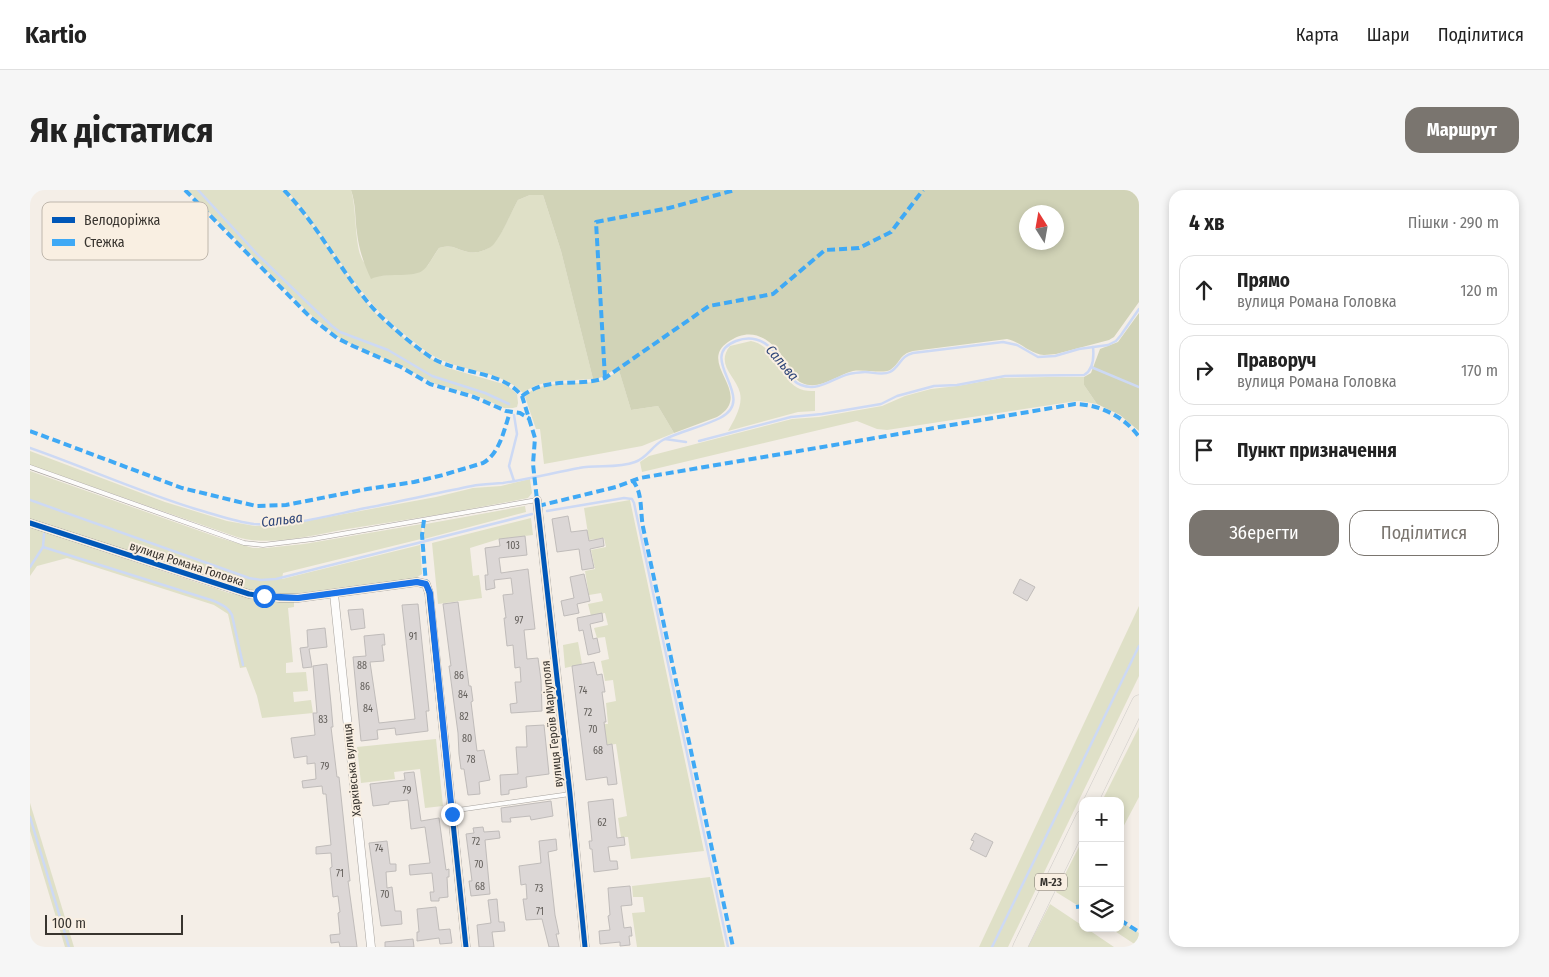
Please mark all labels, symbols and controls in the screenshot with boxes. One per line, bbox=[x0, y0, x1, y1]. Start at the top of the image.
text: Kartio bbox=[25, 21, 87, 49]
text: Карта bbox=[1296, 24, 1339, 46]
text: Шари bbox=[1367, 24, 1410, 46]
text: Поділитися bbox=[1438, 24, 1524, 46]
button: Маршрут bbox=[1405, 107, 1519, 153]
text: Як дістатися bbox=[30, 109, 214, 151]
legend bbox=[42, 202, 208, 260]
north arrow bbox=[1019, 205, 1064, 250]
text: 4 хв bbox=[1189, 210, 1225, 236]
text: Велодоріжка bbox=[84, 212, 161, 229]
text: Пішки · 290 m bbox=[1408, 213, 1499, 232]
text: Стежка bbox=[84, 234, 125, 251]
text: Прямо bbox=[1237, 269, 1290, 292]
icon: ahead bbox=[1190, 276, 1218, 304]
text: 120 m bbox=[1460, 281, 1498, 300]
text: вулиця Романа Головка bbox=[1237, 292, 1397, 311]
water label: Сальва bbox=[762, 342, 802, 384]
text: Праворуч bbox=[1237, 349, 1316, 372]
icon: right bbox=[1190, 356, 1218, 384]
text: 170 m bbox=[1461, 361, 1498, 380]
text: вулиця Романа Головка bbox=[1237, 372, 1397, 391]
icon: arrive bbox=[1190, 436, 1218, 464]
text: Пункт призначення bbox=[1237, 439, 1397, 462]
water label: Сальва bbox=[260, 509, 304, 531]
button: Зберегти bbox=[1189, 510, 1339, 556]
button: Поділитися bbox=[1349, 510, 1499, 556]
street label: вулиця Романа Головка bbox=[128, 539, 246, 589]
house number: 103 bbox=[506, 540, 520, 552]
route start bbox=[253, 585, 276, 608]
house number: 97 bbox=[515, 615, 523, 627]
house number: 91 bbox=[409, 631, 417, 643]
house number: 88 bbox=[357, 660, 367, 672]
street label: вулиця Героїв Маріуполя bbox=[538, 660, 566, 788]
house number: 86 bbox=[454, 670, 464, 682]
house number: 86 bbox=[360, 681, 370, 693]
house number: 74 bbox=[579, 685, 587, 697]
house number: 84 bbox=[458, 689, 468, 701]
house number: 84 bbox=[363, 703, 373, 715]
house number: 72 bbox=[584, 707, 593, 719]
house number: 82 bbox=[459, 711, 469, 723]
house number: 83 bbox=[318, 714, 328, 726]
street label: Харківська вулиця bbox=[340, 723, 364, 817]
house number: 70 bbox=[588, 724, 598, 736]
house number: 80 bbox=[462, 733, 472, 745]
house number: 68 bbox=[593, 745, 603, 757]
house number: 78 bbox=[467, 754, 475, 766]
house number: 79 bbox=[321, 761, 330, 773]
house number: 79 bbox=[403, 785, 412, 797]
map controls bbox=[1079, 797, 1124, 932]
button: + bbox=[1079, 797, 1124, 842]
route end bbox=[441, 803, 464, 826]
house number: 62 bbox=[597, 817, 607, 829]
house number: 72 bbox=[472, 836, 481, 848]
button: − bbox=[1079, 842, 1124, 887]
house number: 74 bbox=[375, 843, 383, 855]
house number: 70 bbox=[474, 859, 484, 871]
house number: 71 bbox=[336, 868, 344, 880]
road number: М-23 bbox=[1035, 874, 1067, 890]
house number: 68 bbox=[475, 881, 485, 893]
house number: 73 bbox=[535, 883, 544, 895]
button: layers bbox=[1079, 887, 1124, 932]
house number: 70 bbox=[380, 889, 390, 901]
house number: 71 bbox=[536, 906, 544, 918]
scale bar bbox=[45, 912, 182, 935]
text: 100 m bbox=[52, 915, 86, 932]

